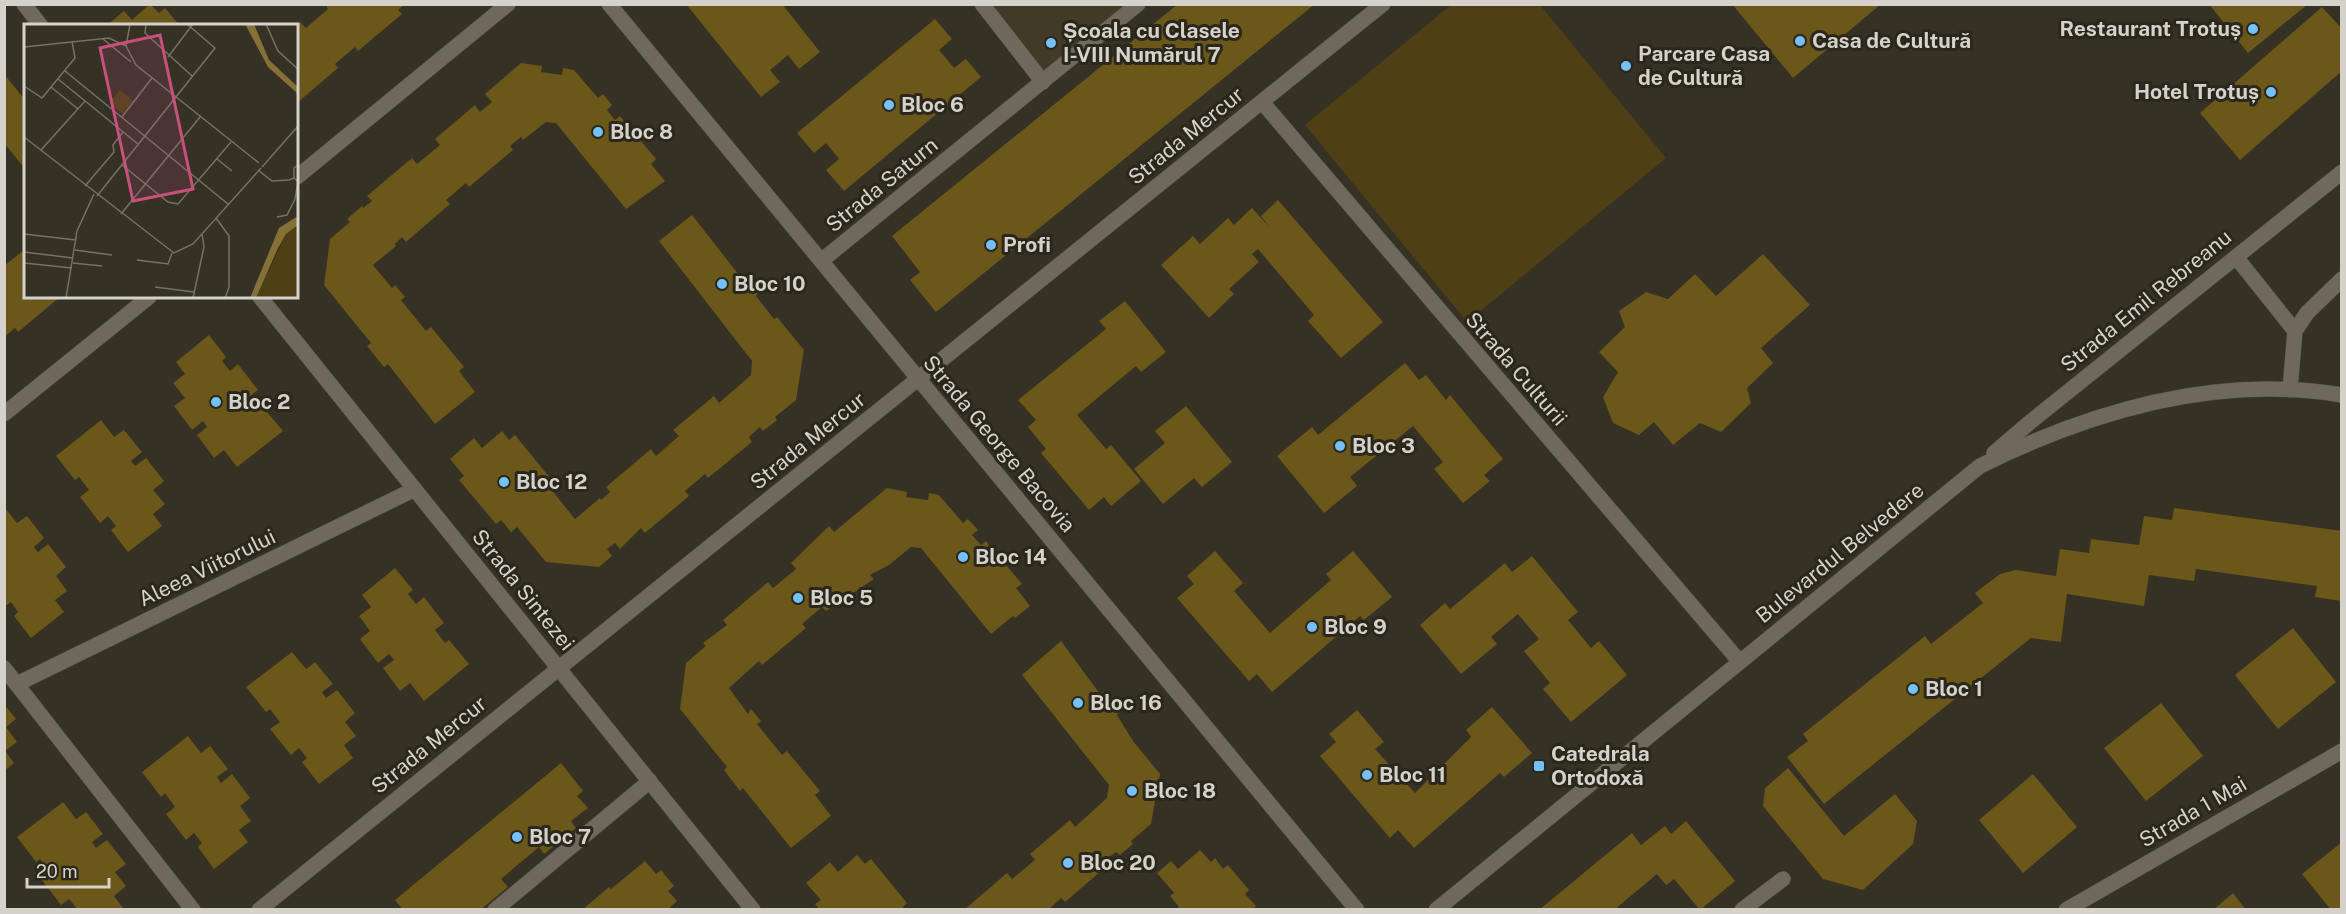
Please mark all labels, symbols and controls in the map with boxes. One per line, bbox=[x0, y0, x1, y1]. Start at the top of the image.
place label: Restaurant Trotuș bbox=[2059, 16, 2241, 41]
place label: Școala cu Clasele I-VIII Numărul 7 bbox=[1063, 18, 1240, 67]
marker: Restaurant Trotuș bbox=[2246, 22, 2260, 36]
inset map bbox=[24, 24, 298, 298]
place label: Casa de Cultură bbox=[1812, 28, 1971, 53]
marker: Casa de Cultură bbox=[1793, 34, 1807, 48]
marker: Școala cu Clasele I-VIII Numărul 7 bbox=[1044, 36, 1058, 50]
place label: Parcare Casa de Cultură bbox=[1638, 41, 1770, 90]
marker: Parcare Casa de Cultură bbox=[1619, 59, 1633, 73]
place label: Hotel Trotuș bbox=[2134, 79, 2259, 104]
street label: Strada Mercur bbox=[1123, 82, 1248, 190]
marker: Hotel Trotuș bbox=[2264, 85, 2278, 99]
place label: Bloc 6 bbox=[901, 92, 964, 117]
marker: Bloc 6 bbox=[882, 98, 896, 112]
place label: Bloc 8 bbox=[610, 119, 673, 144]
marker: Bloc 8 bbox=[591, 125, 605, 139]
street label: Strada Saturn bbox=[821, 132, 943, 237]
street label: Strada Emil Rebreanu bbox=[2055, 224, 2236, 377]
place label: Profi bbox=[1003, 232, 1051, 257]
marker: Profi bbox=[984, 238, 998, 252]
place label: Bloc 10 bbox=[734, 271, 805, 296]
marker: Bloc 10 bbox=[715, 277, 729, 291]
street label: Strada Culturii bbox=[1460, 307, 1572, 430]
street label: Strada George Bacovia bbox=[918, 350, 1081, 537]
street label: Strada Mercur bbox=[745, 387, 870, 495]
place label: Bloc 2 bbox=[228, 389, 290, 414]
marker: Bloc 2 bbox=[209, 395, 223, 409]
place label: Bloc 3 bbox=[1352, 433, 1415, 458]
marker: Bloc 3 bbox=[1333, 439, 1347, 453]
place label: Bloc 12 bbox=[516, 469, 587, 494]
marker: Bloc 12 bbox=[497, 475, 511, 489]
street label: Bulevardul Belvedere bbox=[1751, 477, 1929, 628]
street label: Aleea Viitorului bbox=[134, 524, 279, 611]
street label: Strada Sintezei bbox=[467, 524, 580, 655]
place label: Bloc 14 bbox=[975, 544, 1047, 569]
marker: Bloc 14 bbox=[956, 550, 970, 564]
place label: Bloc 5 bbox=[810, 585, 873, 610]
marker: Bloc 5 bbox=[791, 591, 805, 605]
place label: Bloc 9 bbox=[1324, 614, 1387, 639]
marker: Bloc 9 bbox=[1305, 620, 1319, 634]
place label: Bloc 1 bbox=[1925, 676, 1983, 701]
marker: Bloc 1 bbox=[1906, 682, 1920, 696]
place label: Bloc 16 bbox=[1090, 690, 1162, 715]
street label: Strada Mercur bbox=[366, 691, 491, 799]
marker: Bloc 16 bbox=[1071, 696, 1085, 710]
place label: Catedrala Ortodoxă bbox=[1551, 741, 1650, 790]
marker: Catedrala Ortodoxă bbox=[1532, 759, 1546, 773]
place label: Bloc 11 bbox=[1379, 762, 1446, 787]
marker: Bloc 11 bbox=[1360, 768, 1374, 782]
street label: Strada 1 Mai bbox=[2135, 771, 2251, 852]
place label: Bloc 18 bbox=[1144, 778, 1216, 803]
marker: Bloc 18 bbox=[1125, 784, 1139, 798]
place label: Bloc 7 bbox=[529, 824, 591, 849]
marker: Bloc 7 bbox=[510, 830, 524, 844]
place label: Bloc 20 bbox=[1080, 850, 1156, 875]
scale bar bbox=[27, 851, 110, 889]
marker: Bloc 20 bbox=[1061, 856, 1075, 870]
text: 20 m bbox=[36, 861, 78, 882]

